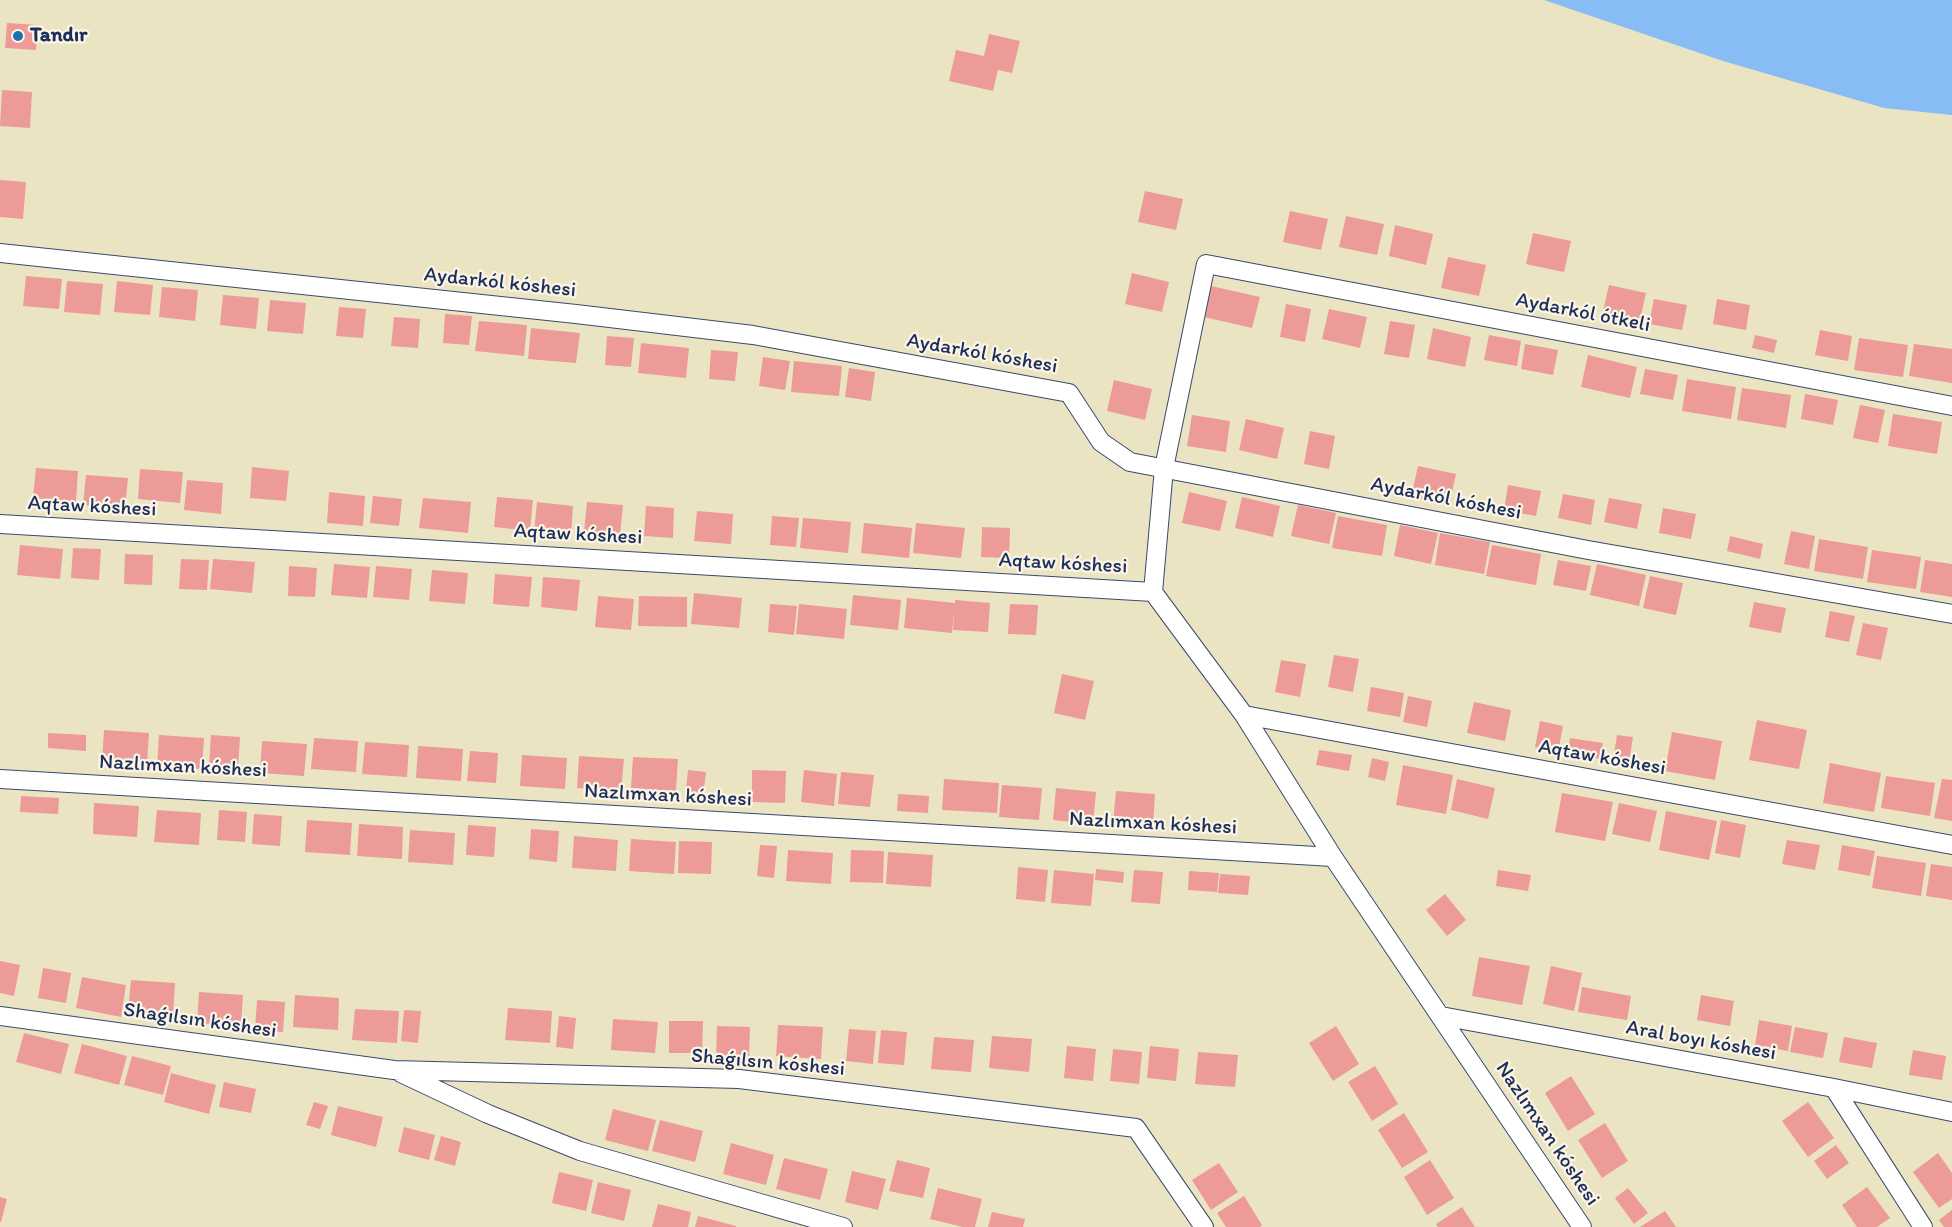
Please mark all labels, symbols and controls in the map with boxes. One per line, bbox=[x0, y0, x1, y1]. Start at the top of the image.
place label: Tandır bbox=[30, 23, 87, 49]
marker: Tandır bbox=[11, 29, 25, 43]
street label: Aydarkól kóshesi bbox=[423, 262, 577, 304]
street label: Aydarkól ótkeli bbox=[1514, 288, 1652, 338]
street label: Aydarkól kóshesi bbox=[905, 328, 1059, 380]
street label: Aydarkól kóshesi bbox=[1369, 472, 1523, 526]
street label: Aqtaw kóshesi bbox=[27, 491, 157, 523]
street label: Aqtaw kóshesi bbox=[513, 519, 643, 551]
street label: Aqtaw kóshesi bbox=[998, 548, 1128, 580]
street label: Aqtaw kóshesi bbox=[1536, 734, 1668, 782]
street label: Nazlımxan kóshesi bbox=[98, 750, 268, 784]
street label: Nazlımxan kóshesi bbox=[583, 779, 753, 813]
street label: Nazlımxan kóshesi bbox=[1068, 807, 1238, 841]
street label: Shaǵılsın kóshesi bbox=[122, 998, 278, 1044]
street label: Aral boyı kóshesi bbox=[1624, 1015, 1778, 1067]
street label: Shaǵılsın kóshesi bbox=[690, 1044, 846, 1082]
street label: Nazlımxan kóshesi bbox=[1490, 1057, 1604, 1211]

